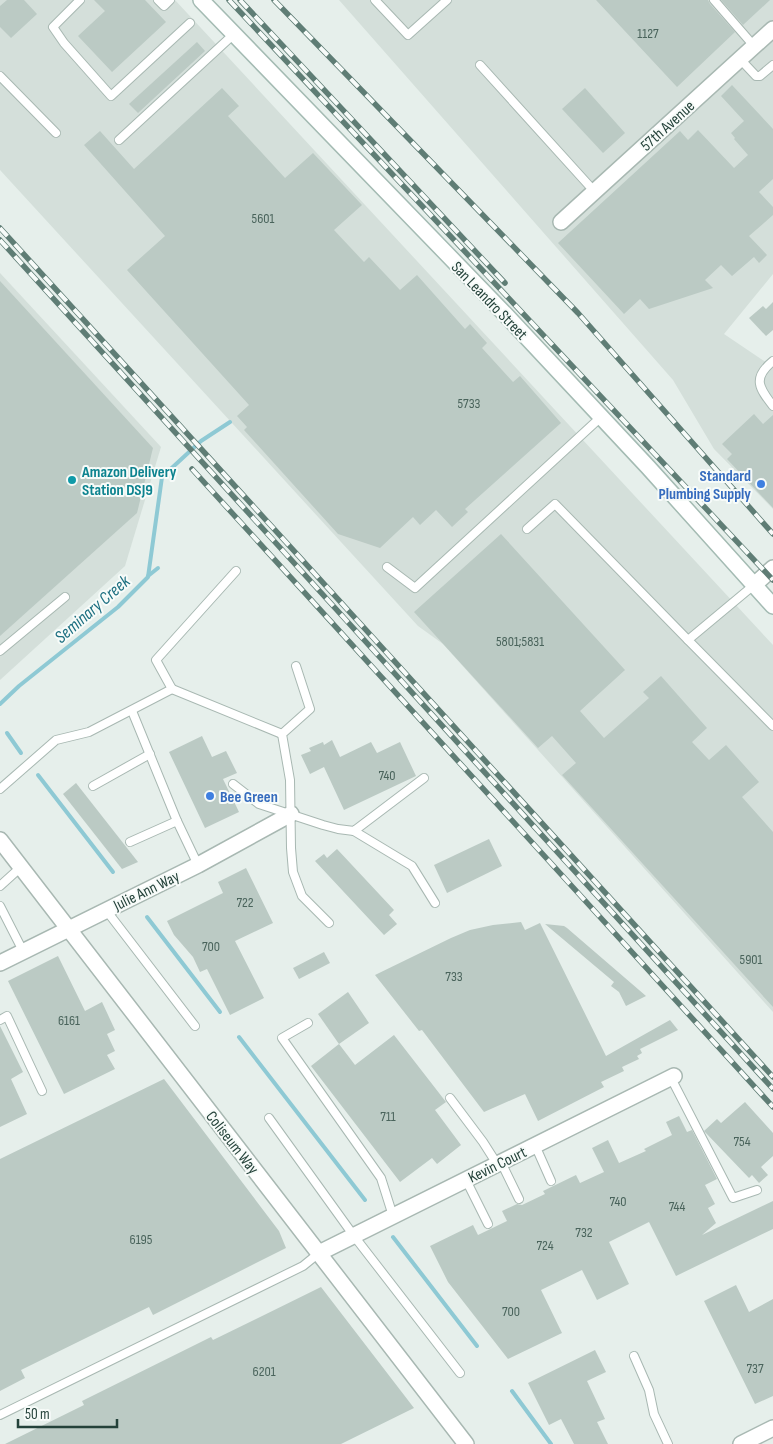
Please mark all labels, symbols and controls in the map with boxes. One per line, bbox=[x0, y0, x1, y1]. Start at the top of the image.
house number: 1127 bbox=[637, 25, 659, 42]
street label: 57th Avenue bbox=[637, 97, 699, 155]
house number: 5601 bbox=[252, 210, 275, 227]
street label: San Leandro Street bbox=[447, 258, 531, 344]
house number: 5733 bbox=[458, 395, 481, 412]
place label: Amazon Delivery Station DSJ9 bbox=[81, 463, 177, 500]
place label: Standard Plumbing Supply bbox=[658, 467, 751, 504]
marker: Amazon Delivery Station DSJ9 bbox=[66, 474, 78, 486]
marker: Standard Plumbing Supply bbox=[755, 478, 767, 490]
water label: Seminary Creek bbox=[50, 570, 135, 648]
house number: 5801;5831 bbox=[496, 633, 544, 650]
house number: 740 bbox=[379, 767, 395, 784]
place label: Bee Green bbox=[220, 788, 278, 807]
marker: Bee Green bbox=[204, 790, 216, 802]
street label: Julie Ann Way bbox=[110, 867, 183, 916]
house number: 722 bbox=[236, 894, 254, 911]
house number: 700 bbox=[202, 938, 220, 955]
house number: 5901 bbox=[740, 951, 763, 968]
house number: 733 bbox=[445, 968, 463, 985]
house number: 6161 bbox=[58, 1012, 80, 1029]
street label: Coliseum Way bbox=[201, 1108, 262, 1178]
house number: 711 bbox=[380, 1108, 396, 1125]
house number: 754 bbox=[733, 1133, 751, 1150]
street label: Kevin Court bbox=[465, 1143, 530, 1188]
house number: 740 bbox=[610, 1193, 626, 1210]
house number: 744 bbox=[669, 1198, 685, 1215]
house number: 732 bbox=[575, 1224, 593, 1241]
house number: 6195 bbox=[130, 1231, 153, 1248]
house number: 724 bbox=[536, 1237, 554, 1254]
house number: 700 bbox=[502, 1303, 520, 1320]
house number: 737 bbox=[746, 1360, 764, 1377]
house number: 6201 bbox=[252, 1363, 276, 1380]
scale bar bbox=[18, 1396, 116, 1428]
text: 50 m bbox=[25, 1405, 50, 1424]

